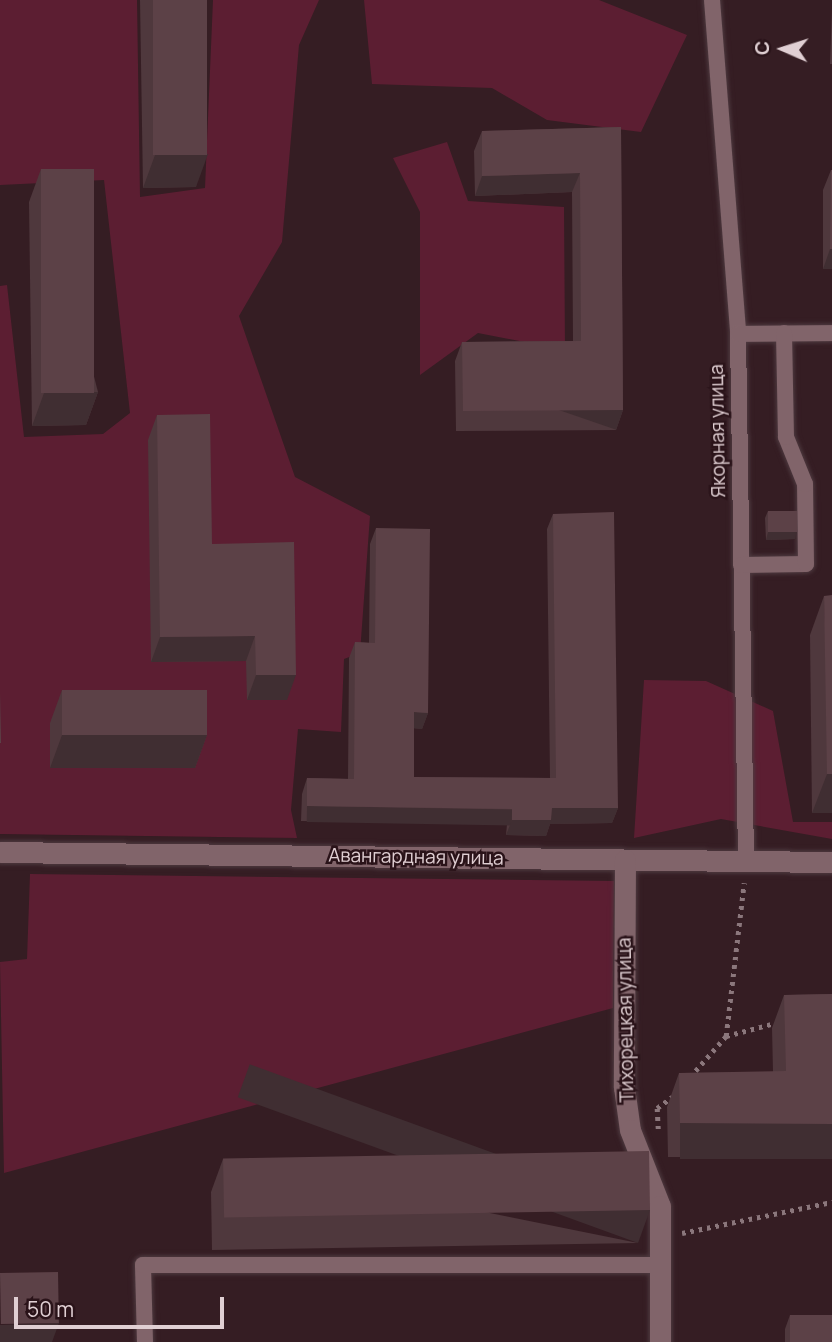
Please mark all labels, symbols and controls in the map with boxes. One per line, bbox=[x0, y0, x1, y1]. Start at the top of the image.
north arrow bbox=[748, 14, 818, 84]
text: С bbox=[749, 40, 775, 56]
street label: Якорная улица bbox=[705, 364, 731, 498]
street label: Авангардная улица bbox=[328, 844, 504, 870]
street label: Тихорецкая улица bbox=[613, 937, 639, 1103]
scale bar bbox=[18, 1282, 228, 1326]
text: 50 m bbox=[27, 1295, 74, 1323]

